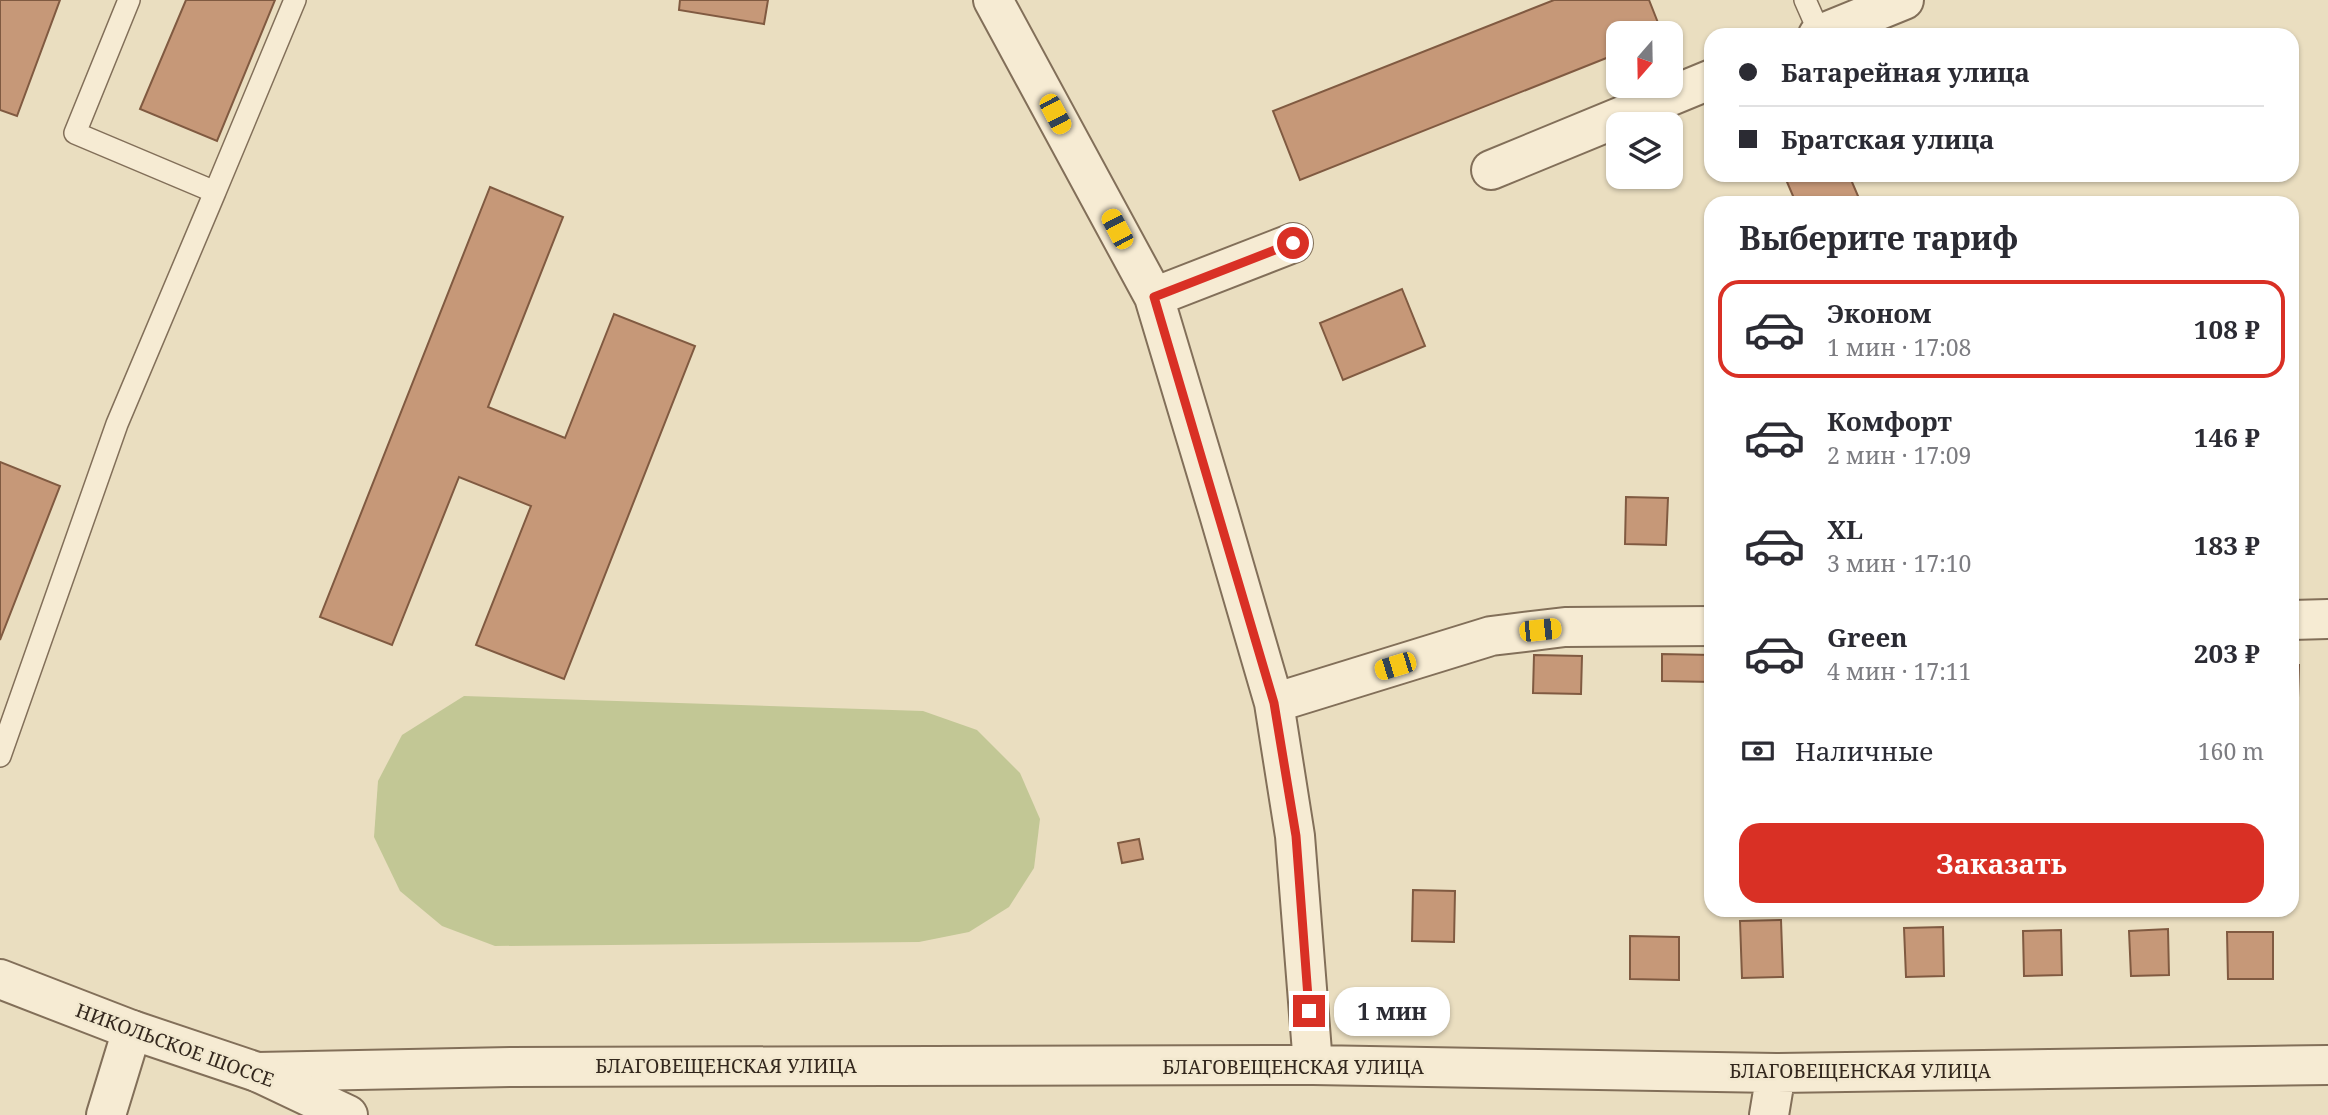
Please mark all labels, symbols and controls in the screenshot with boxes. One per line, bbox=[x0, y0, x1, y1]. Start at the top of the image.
north arrow bbox=[1606, 21, 1684, 98]
map controls bbox=[1606, 21, 1683, 189]
text: Батарейная улица bbox=[1781, 54, 2030, 90]
car bbox=[1036, 91, 1075, 137]
button: layers bbox=[1606, 112, 1683, 189]
text: Братская улица bbox=[1781, 121, 1994, 157]
car bbox=[1098, 206, 1137, 252]
text: Выберите тариф bbox=[1739, 216, 2018, 259]
route start bbox=[1277, 227, 1309, 259]
text: Эконом bbox=[1827, 295, 1931, 331]
icon: car bbox=[1743, 298, 1806, 361]
text: 108 ₽ bbox=[2194, 311, 2260, 347]
text: 1 мин · 17:08 bbox=[1827, 331, 1971, 363]
text: Комфорт bbox=[1827, 403, 1952, 439]
icon: car bbox=[1743, 406, 1806, 469]
text: 146 ₽ bbox=[2194, 419, 2260, 455]
text: 2 мин · 17:09 bbox=[1827, 439, 1971, 471]
text: XL bbox=[1827, 511, 1863, 547]
icon: car bbox=[1743, 514, 1806, 577]
text: 183 ₽ bbox=[2194, 527, 2260, 563]
text: 3 мин · 17:10 bbox=[1827, 547, 1971, 579]
car bbox=[1519, 617, 1562, 643]
text: Green bbox=[1827, 619, 1908, 655]
icon: car bbox=[1743, 622, 1806, 685]
text: 203 ₽ bbox=[2194, 635, 2260, 671]
car bbox=[1372, 650, 1419, 682]
text: 4 мин · 17:11 bbox=[1827, 655, 1971, 687]
icon: cash bbox=[1739, 732, 1777, 770]
text: Наличные bbox=[1795, 733, 1933, 769]
text: 160 m bbox=[2198, 735, 2264, 767]
button: Заказать bbox=[1739, 823, 2264, 903]
callout: 1 мин bbox=[1334, 986, 1449, 1036]
route end bbox=[1293, 995, 1325, 1027]
text: 1 мин bbox=[1357, 995, 1427, 1027]
street label: НИКОЛЬСКОЕ ШОССЕ bbox=[72, 997, 278, 1093]
street label: БЛАГОВЕЩЕНСКАЯ УЛИЦА bbox=[595, 1053, 857, 1079]
street label: БЛАГОВЕЩЕНСКАЯ УЛИЦА bbox=[1162, 1054, 1424, 1080]
street label: БЛАГОВЕЩЕНСКАЯ УЛИЦА bbox=[1729, 1058, 1991, 1084]

